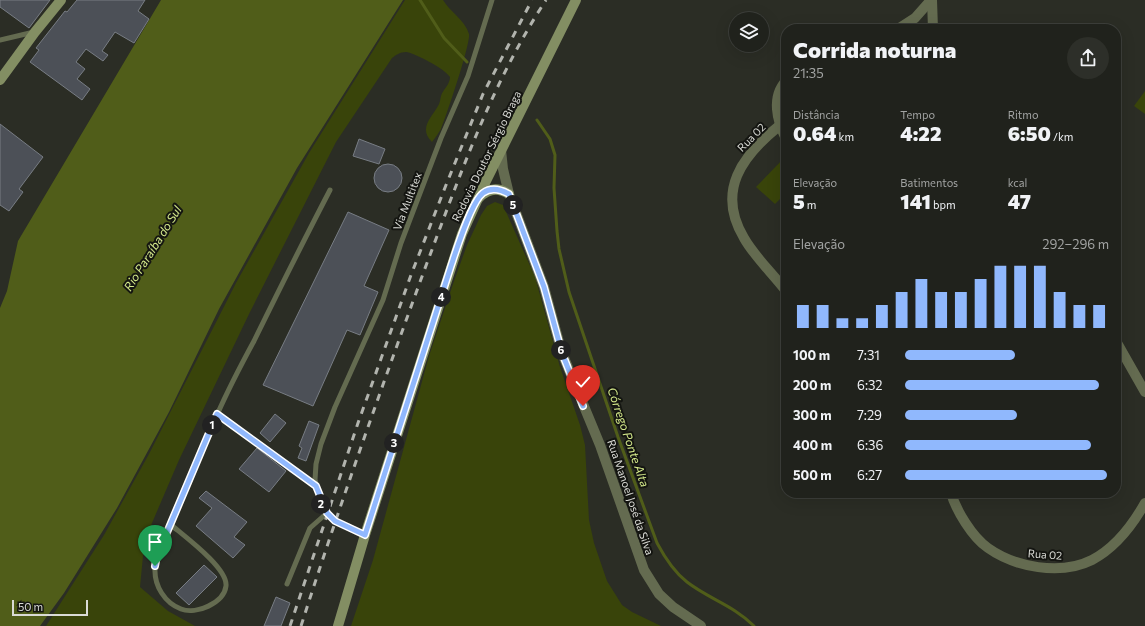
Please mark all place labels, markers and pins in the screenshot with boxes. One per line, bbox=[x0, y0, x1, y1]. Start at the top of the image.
pin: 5 bbox=[503, 195, 523, 215]
pin: 4 bbox=[431, 287, 451, 307]
pin: 6 bbox=[551, 340, 571, 360]
pin bbox=[566, 365, 600, 406]
pin: 1 bbox=[202, 415, 222, 435]
pin: 3 bbox=[384, 433, 404, 453]
pin: 2 bbox=[311, 494, 331, 514]
pin bbox=[138, 525, 172, 566]

